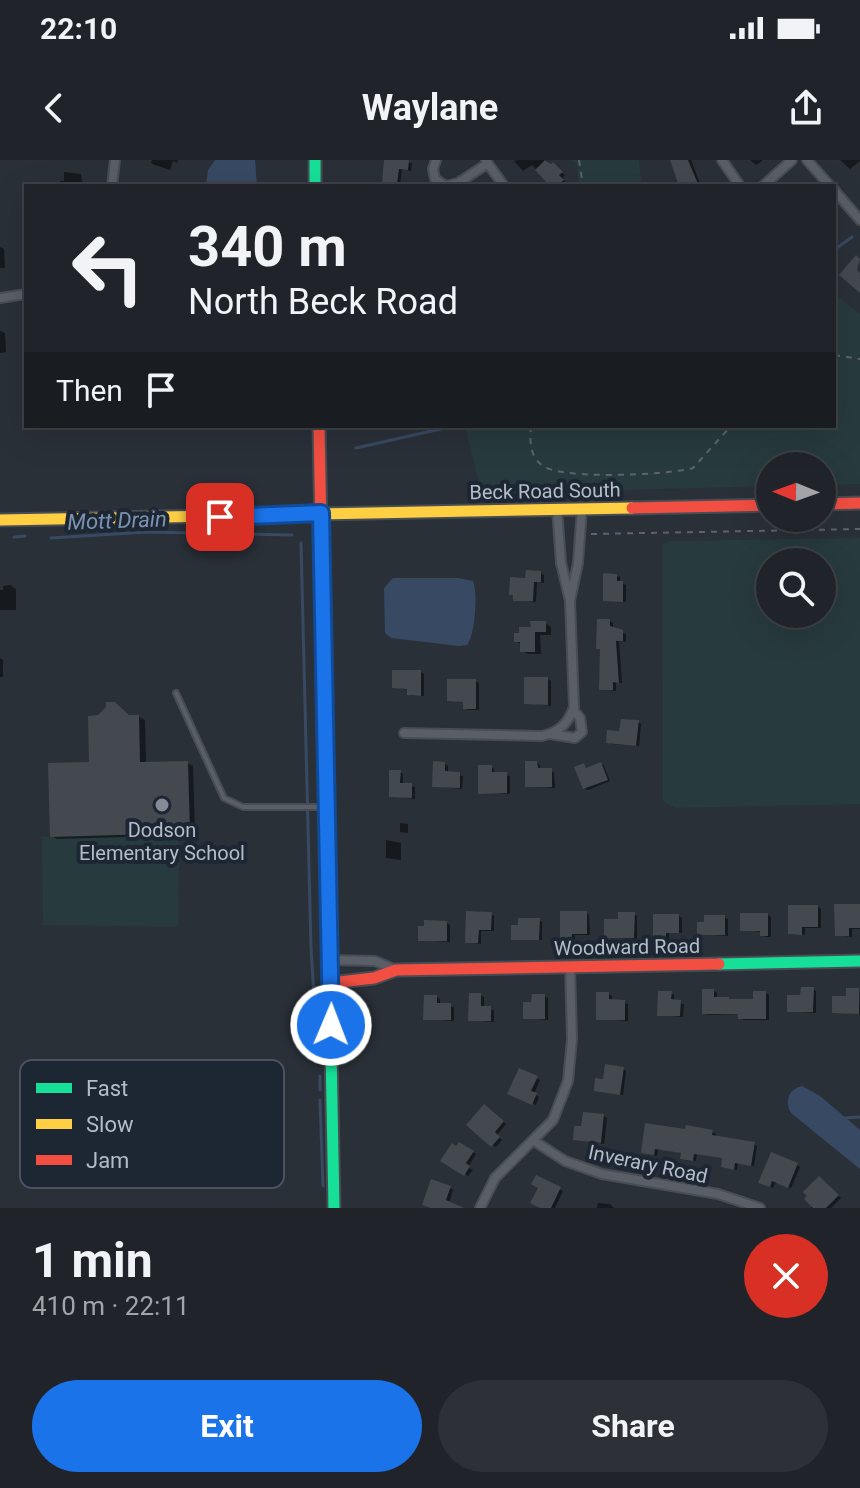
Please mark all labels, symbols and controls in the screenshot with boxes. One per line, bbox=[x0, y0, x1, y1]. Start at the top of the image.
text: 22:10 bbox=[40, 11, 117, 46]
icon: back bbox=[32, 86, 76, 130]
icon: share bbox=[784, 86, 828, 130]
text: Waylane bbox=[362, 87, 498, 129]
text: 340 m bbox=[188, 214, 347, 280]
icon: left bbox=[56, 216, 160, 320]
text: North Beck Road bbox=[188, 281, 458, 323]
icon: arrive bbox=[139, 368, 183, 412]
text: Then bbox=[56, 373, 123, 408]
north arrow bbox=[756, 452, 836, 532]
map controls bbox=[756, 452, 836, 628]
street label: Beck Road South bbox=[469, 478, 621, 504]
pin bbox=[186, 483, 254, 551]
icon: arrive bbox=[198, 495, 242, 539]
water label: Mott Drain bbox=[67, 506, 167, 535]
button: search bbox=[756, 548, 836, 628]
marker: Dodson Elementary School bbox=[153, 796, 171, 814]
place label: Dodson Elementary School bbox=[79, 818, 245, 865]
street label: Woodward Road bbox=[554, 934, 700, 960]
position arrow bbox=[289, 983, 373, 1067]
legend bbox=[20, 1060, 284, 1188]
text: Fast bbox=[86, 1076, 128, 1101]
text: Slow bbox=[86, 1112, 134, 1137]
street label: Inverary Road bbox=[586, 1140, 710, 1188]
text: Jam bbox=[86, 1148, 129, 1173]
text: 1 min bbox=[32, 1232, 153, 1289]
button: close bbox=[744, 1234, 828, 1318]
text: 410 m · 22:11 bbox=[32, 1291, 190, 1321]
button: Exit bbox=[32, 1380, 422, 1472]
button: Share bbox=[438, 1380, 828, 1472]

